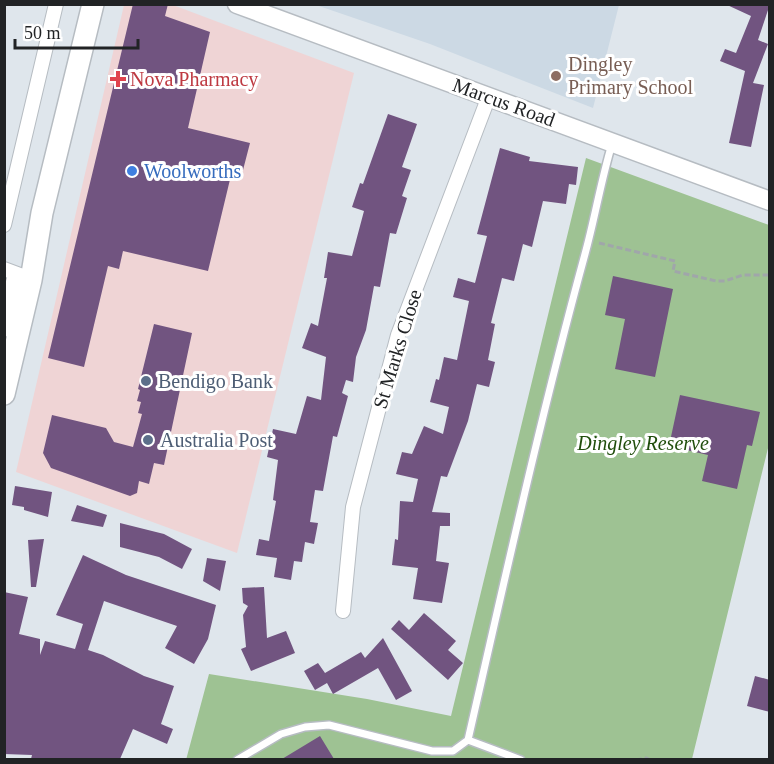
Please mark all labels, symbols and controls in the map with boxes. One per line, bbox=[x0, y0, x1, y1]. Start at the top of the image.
scale bar bbox=[15, 12, 138, 50]
text: 50 m bbox=[24, 23, 61, 43]
place label: Dingley Primary School bbox=[568, 53, 693, 99]
place label: Nova Pharmacy bbox=[130, 68, 258, 91]
marker: Dingley Primary School bbox=[549, 69, 563, 83]
marker: Nova Pharmacy bbox=[111, 72, 125, 86]
street label: Marcus Road bbox=[450, 73, 558, 131]
place label: Woolworths bbox=[144, 160, 241, 182]
marker: Woolworths bbox=[125, 164, 139, 178]
street label: St Marks Close bbox=[368, 287, 426, 411]
place label: Bendigo Bank bbox=[158, 370, 273, 393]
marker: Bendigo Bank bbox=[139, 374, 153, 388]
place label: Australia Post bbox=[160, 429, 273, 451]
park label: Dingley Reserve bbox=[576, 432, 709, 455]
marker: Australia Post bbox=[141, 433, 155, 447]

